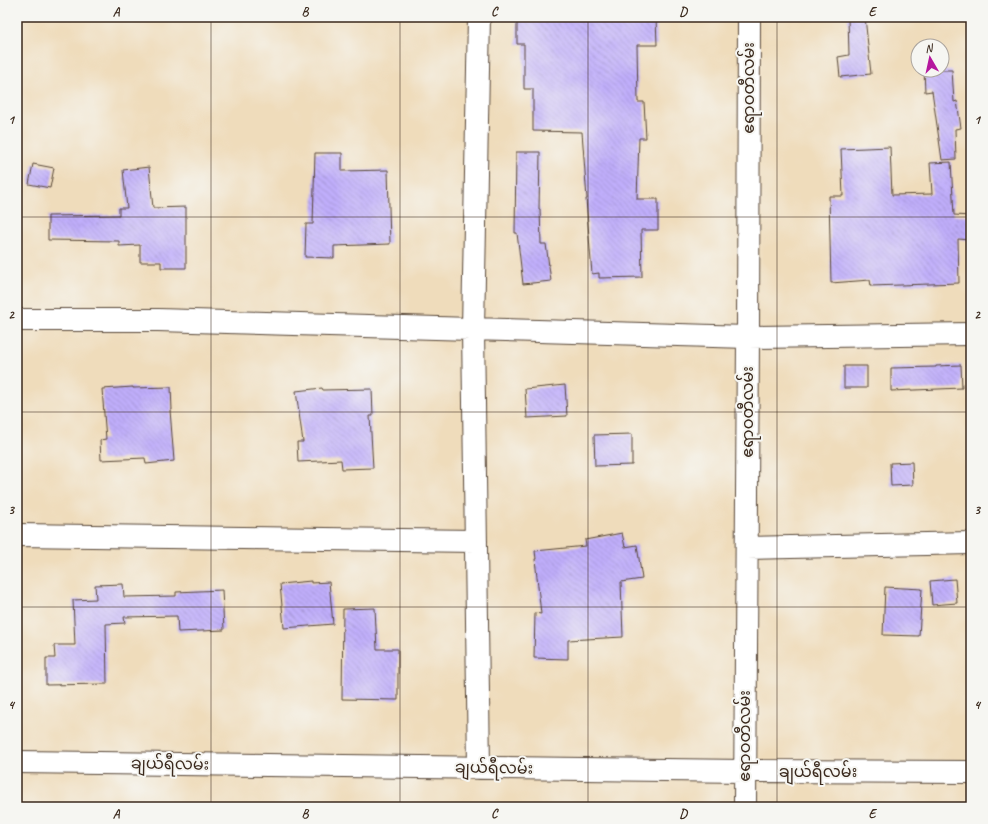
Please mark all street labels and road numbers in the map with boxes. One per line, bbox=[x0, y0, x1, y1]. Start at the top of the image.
street label: ဧရာဝတီလမ်း bbox=[737, 42, 762, 134]
street label: ဧရာဝတီလမ်း bbox=[736, 366, 761, 458]
street label: ဧရာဝတီလမ်း bbox=[733, 690, 758, 782]
street label: ချယ်ရီလမ်း bbox=[131, 751, 209, 778]
street label: ချယ်ရီလမ်း bbox=[455, 755, 533, 782]
street label: ချယ်ရီလမ်း bbox=[779, 760, 857, 785]

